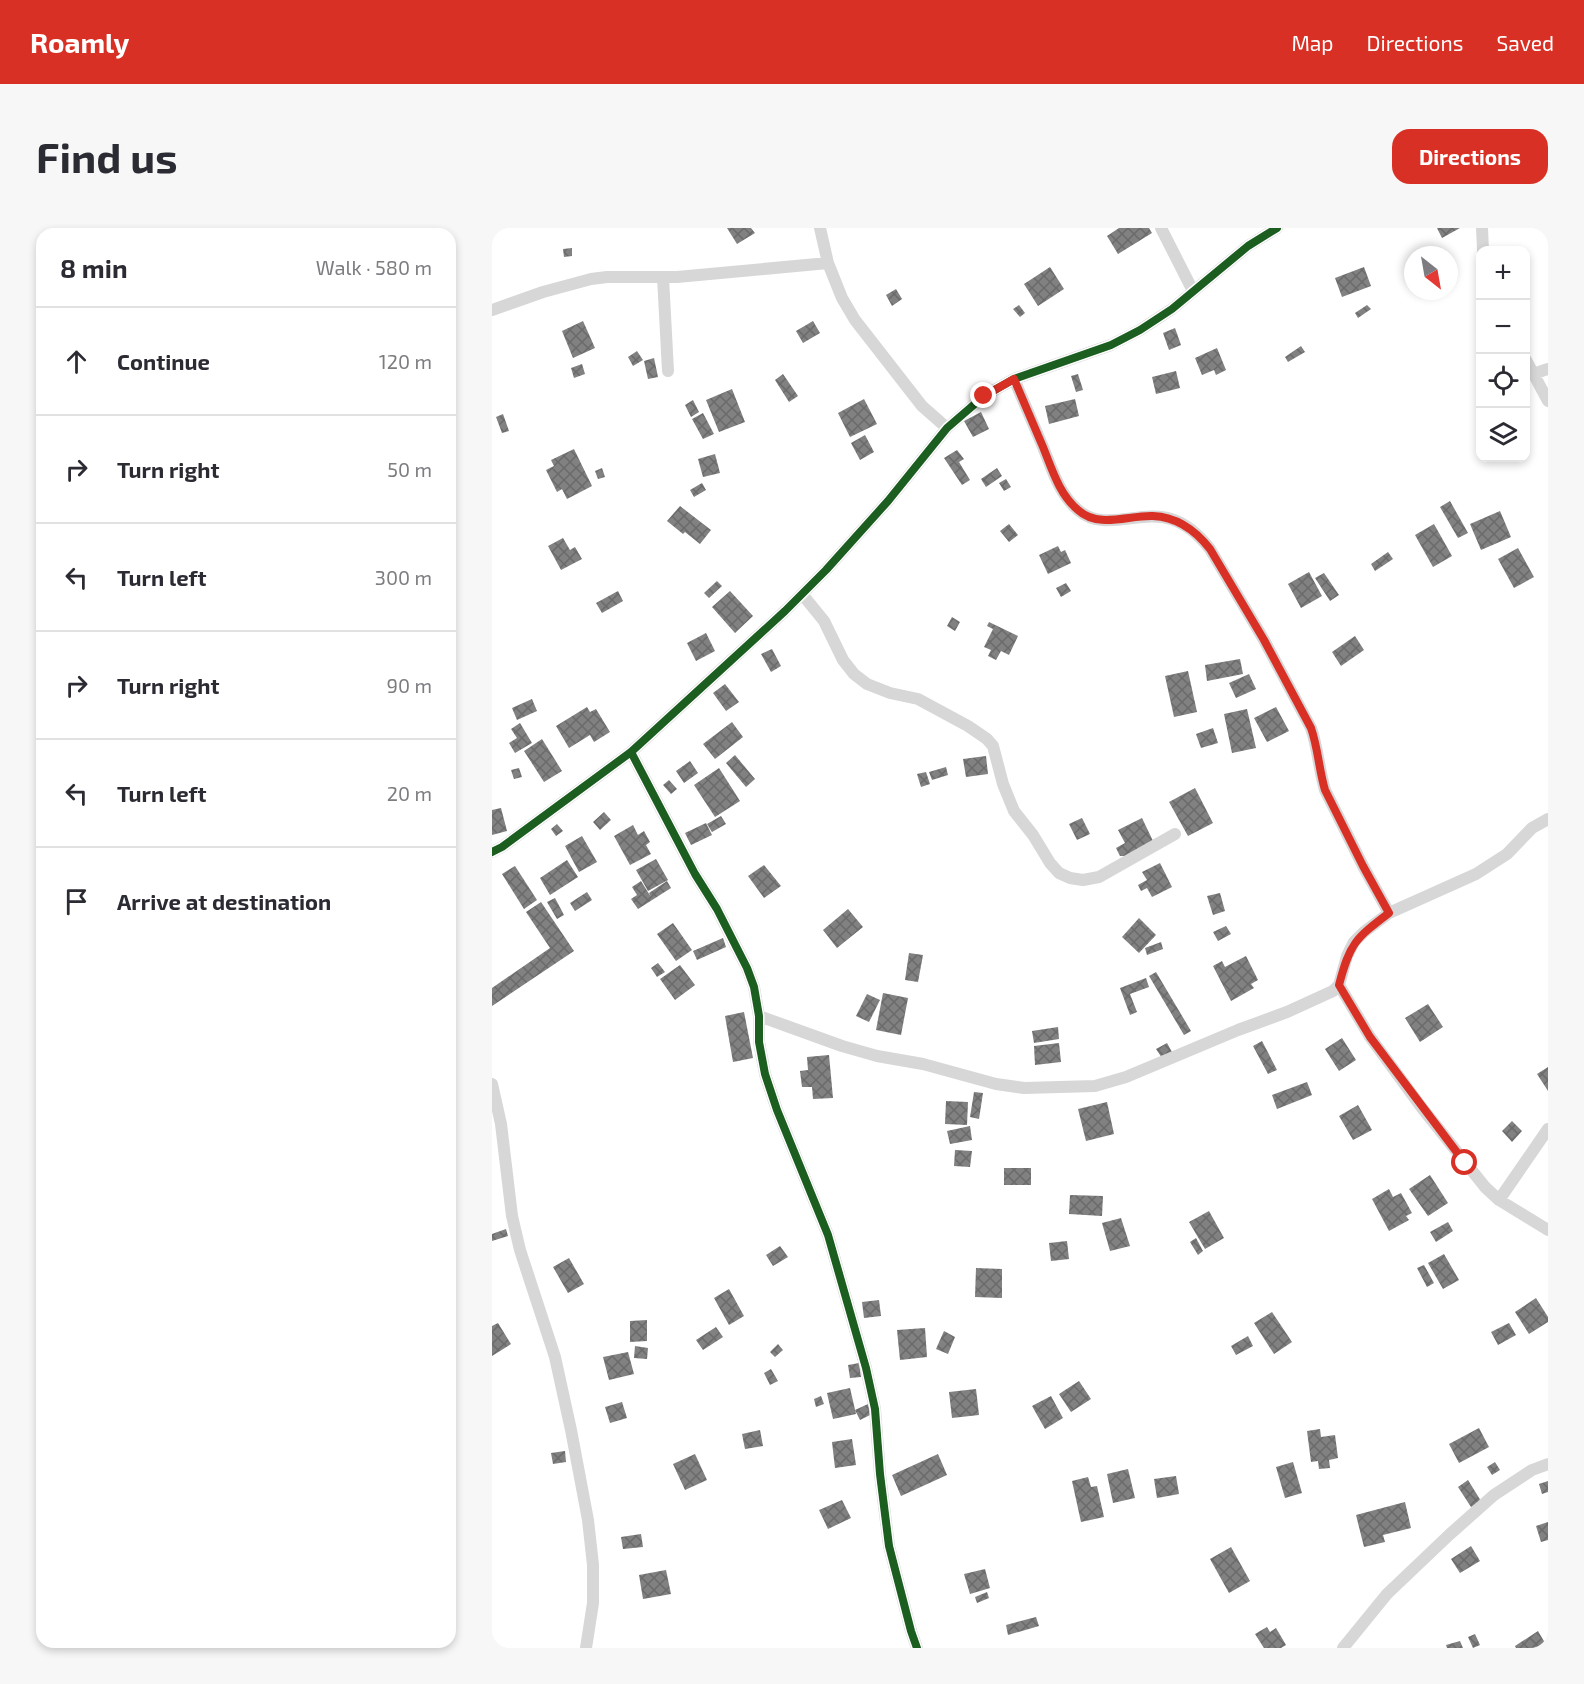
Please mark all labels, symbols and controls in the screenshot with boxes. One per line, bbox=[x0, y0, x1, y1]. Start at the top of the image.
text: Roamly bbox=[30, 25, 129, 59]
text: Map bbox=[1291, 30, 1334, 55]
text: Directions bbox=[1367, 30, 1463, 55]
text: Saved bbox=[1496, 30, 1554, 55]
button: Directions bbox=[1392, 129, 1548, 184]
text: Find us bbox=[36, 131, 178, 181]
north arrow bbox=[1404, 246, 1458, 300]
map controls bbox=[1476, 246, 1530, 462]
button: + bbox=[1476, 246, 1530, 300]
text: 8 min bbox=[60, 252, 128, 283]
text: Walk · 580 m bbox=[316, 255, 432, 279]
button: − bbox=[1476, 300, 1530, 354]
icon: ahead bbox=[60, 345, 93, 378]
text: Continue bbox=[117, 348, 210, 374]
text: 120 m bbox=[379, 349, 432, 373]
button: locate bbox=[1476, 354, 1530, 408]
route end bbox=[970, 382, 996, 408]
button: layers bbox=[1476, 408, 1530, 462]
icon: right bbox=[60, 453, 93, 486]
text: Turn right bbox=[117, 456, 219, 482]
text: 50 m bbox=[387, 457, 432, 481]
icon: left bbox=[60, 561, 93, 594]
text: Turn left bbox=[117, 564, 206, 590]
text: 300 m bbox=[375, 565, 432, 589]
icon: right bbox=[60, 669, 93, 702]
text: Turn right bbox=[117, 672, 219, 698]
text: 90 m bbox=[387, 673, 432, 697]
icon: left bbox=[60, 777, 93, 810]
text: Turn left bbox=[117, 780, 206, 806]
text: 20 m bbox=[387, 781, 432, 805]
icon: arrive bbox=[60, 885, 93, 918]
text: Arrive at destination bbox=[117, 888, 331, 914]
route start bbox=[1451, 1149, 1477, 1175]

